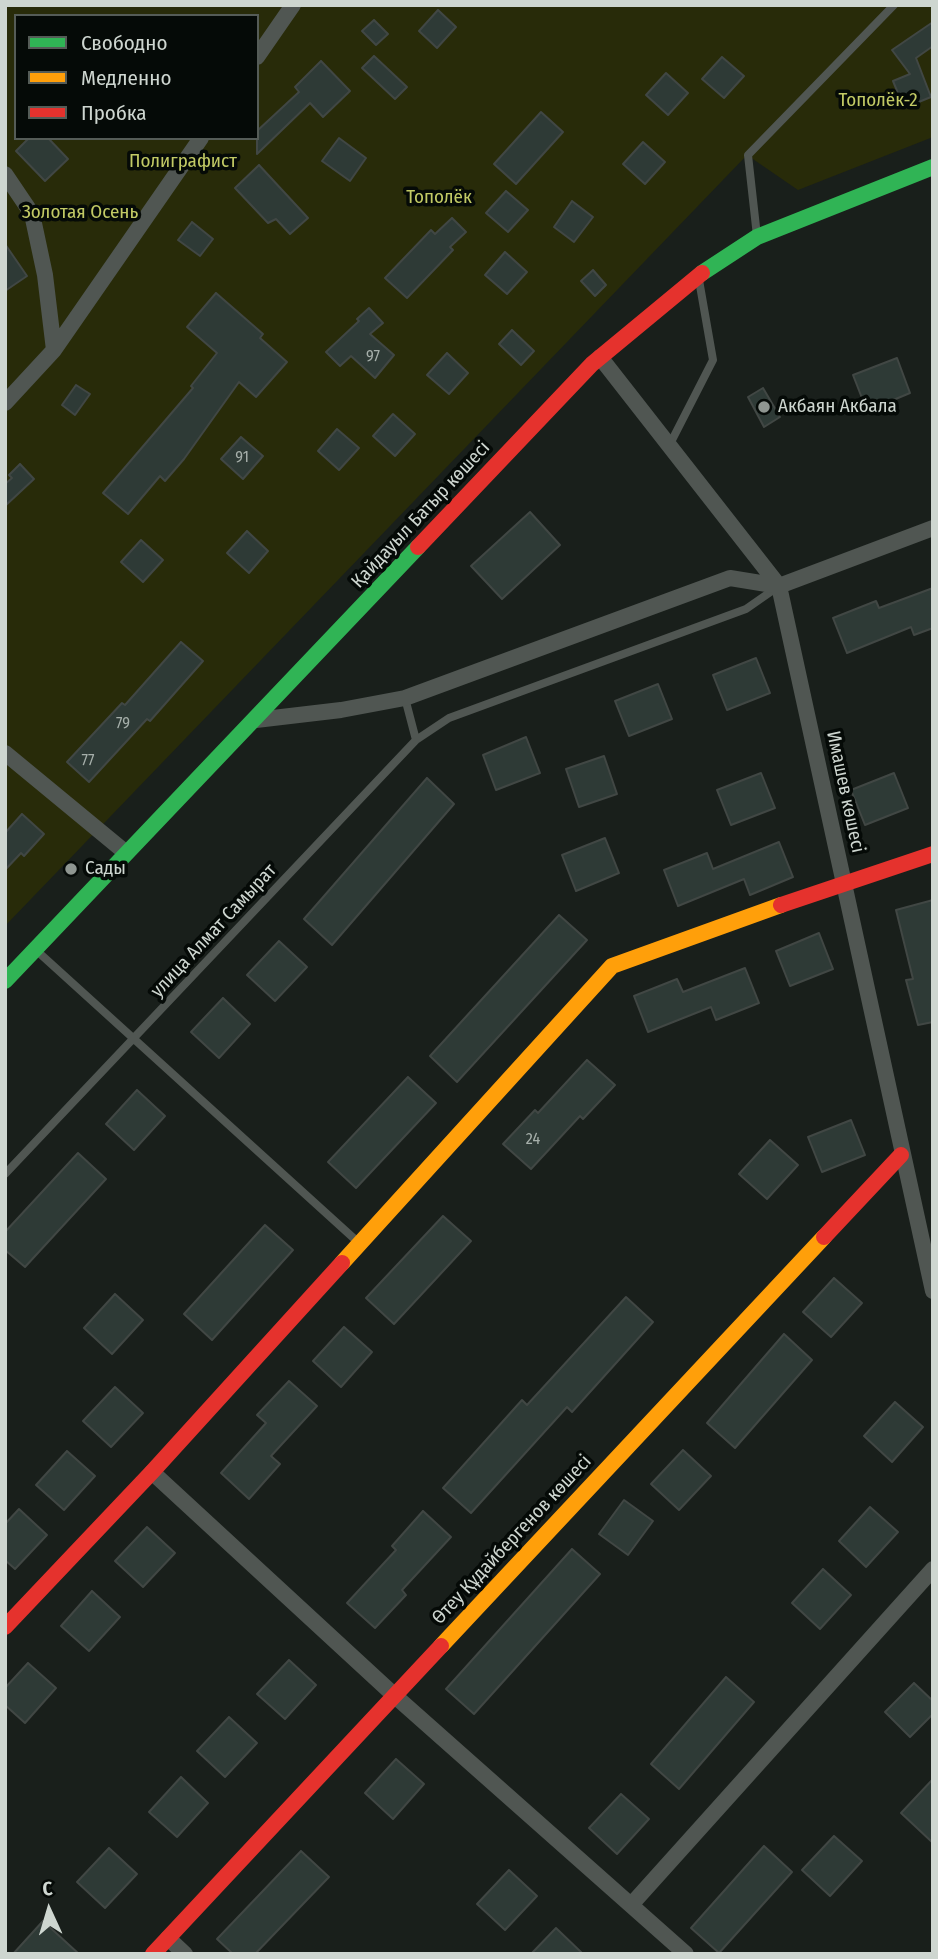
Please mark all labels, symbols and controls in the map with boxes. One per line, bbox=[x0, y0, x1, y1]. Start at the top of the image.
legend bbox=[14, 14, 259, 140]
text: Свободно bbox=[81, 30, 167, 56]
text: Медленно bbox=[81, 65, 171, 91]
park label: Тополёк-2 bbox=[838, 90, 918, 112]
text: Пробка bbox=[81, 100, 147, 126]
park label: Полиграфист bbox=[129, 151, 237, 173]
park label: Тополёк bbox=[406, 187, 472, 209]
park label: Золотая Осень bbox=[22, 202, 138, 224]
house number: 97 bbox=[366, 347, 380, 367]
place label: Акбаян Акбала bbox=[778, 396, 897, 418]
marker: Акбаян Акбала bbox=[756, 399, 772, 415]
street label: Қайдауыл Батыр көшесі bbox=[347, 437, 495, 593]
house number: 91 bbox=[235, 448, 249, 468]
house number: 79 bbox=[116, 714, 130, 734]
street label: Имашев көшесі bbox=[821, 729, 869, 855]
house number: 77 bbox=[81, 751, 95, 771]
place label: Сады bbox=[85, 858, 126, 880]
street label: улица Алмат Самырат bbox=[146, 860, 282, 1002]
marker: Сады bbox=[63, 861, 79, 877]
house number: 24 bbox=[526, 1130, 540, 1150]
street label: Өтеу Құдайбергенов көшесі bbox=[428, 1451, 596, 1629]
north arrow bbox=[14, 1875, 84, 1945]
text: С bbox=[42, 1877, 53, 1900]

